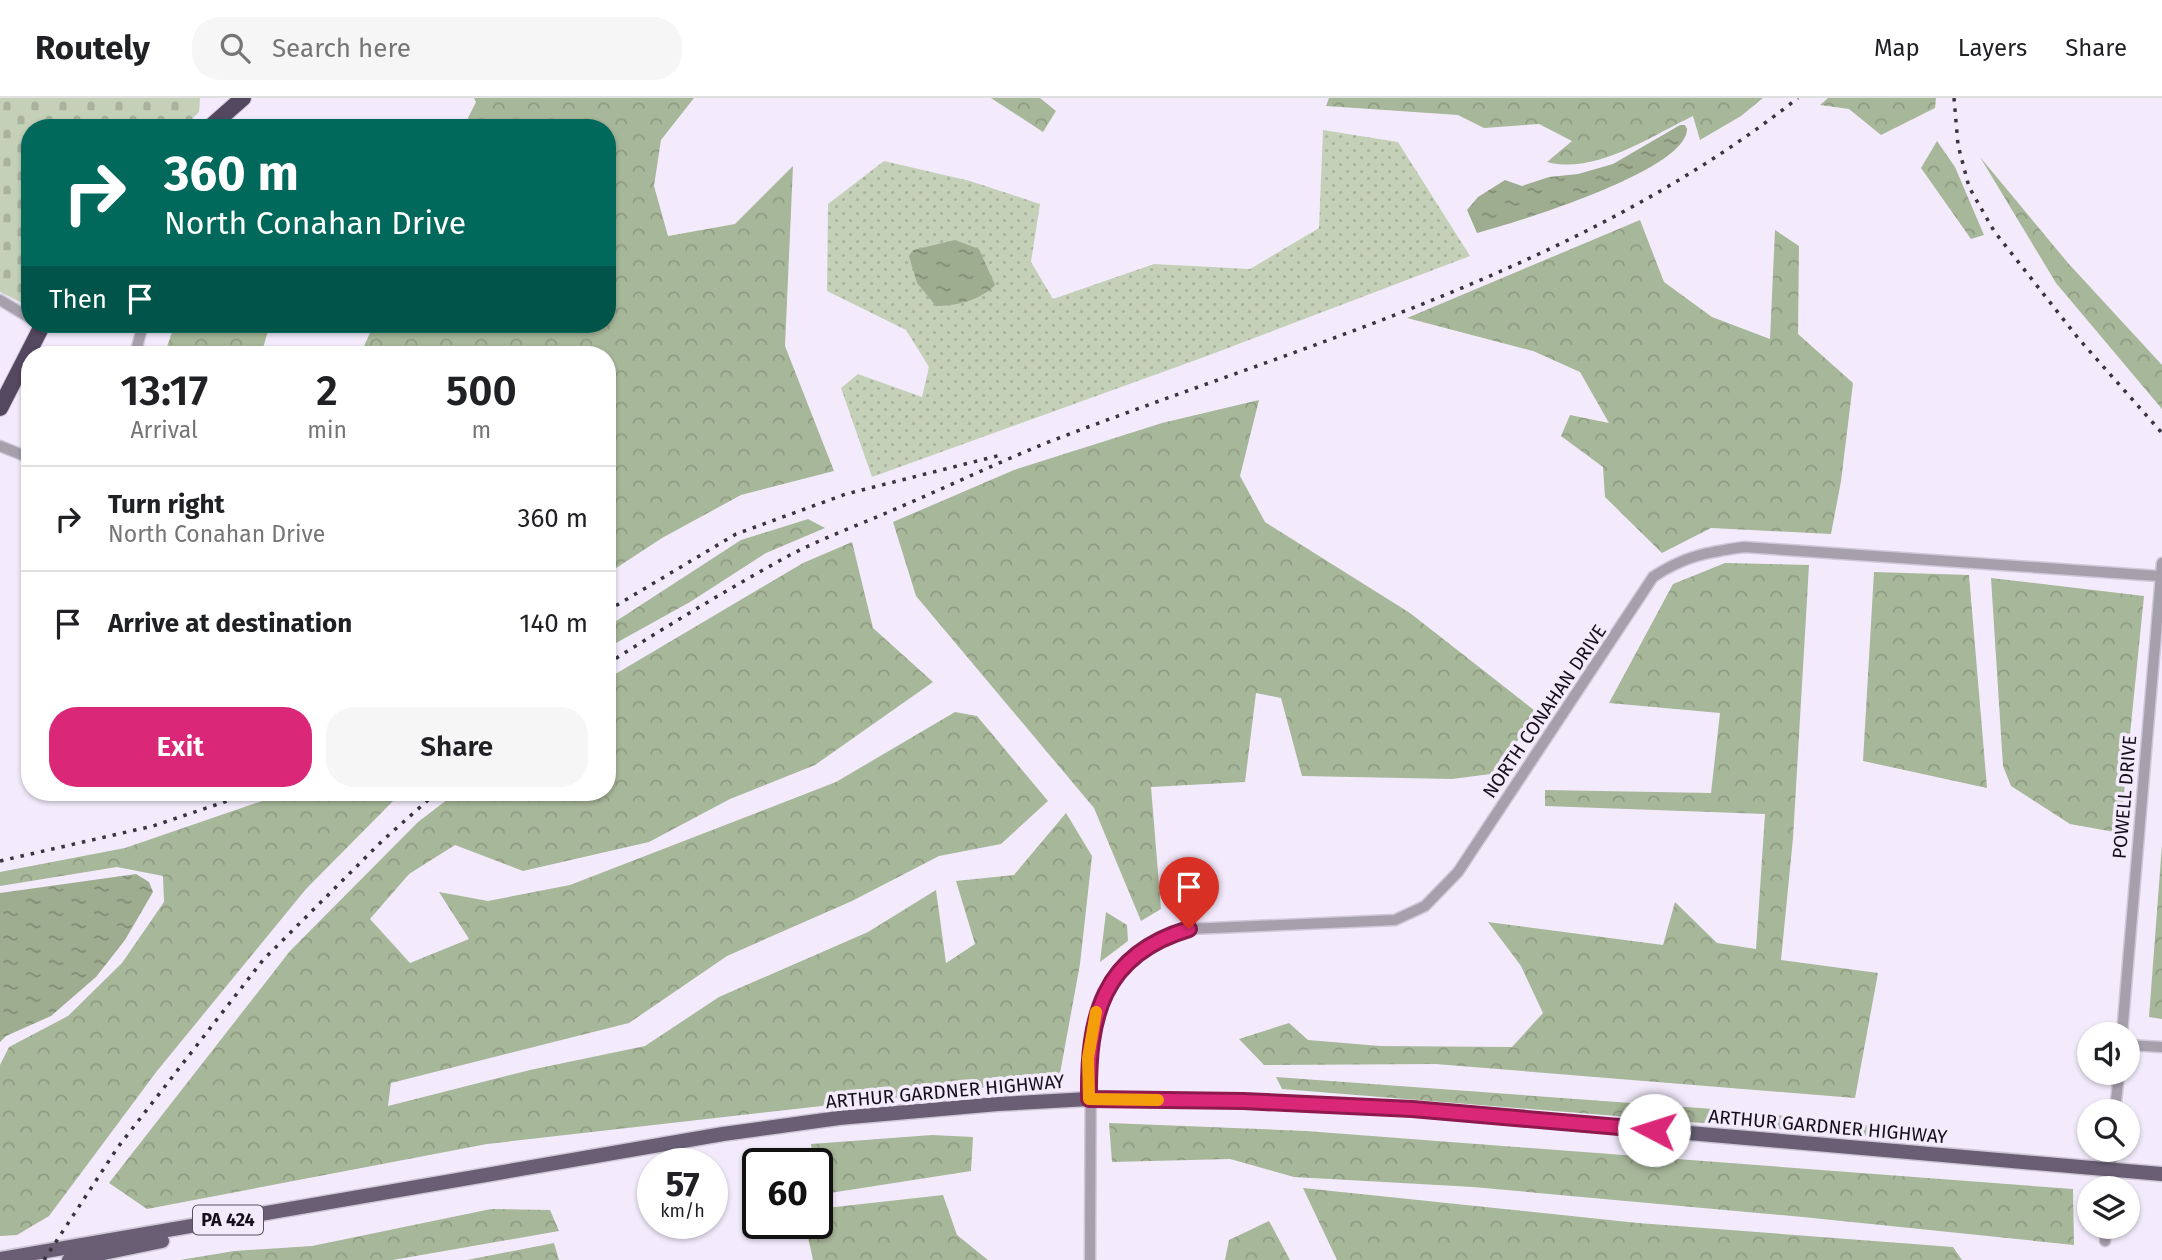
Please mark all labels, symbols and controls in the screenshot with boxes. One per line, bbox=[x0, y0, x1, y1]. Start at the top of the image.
search box bbox=[192, 17, 682, 80]
text: Routely bbox=[35, 28, 150, 68]
icon: search bbox=[216, 29, 254, 67]
text: Search here bbox=[272, 33, 411, 64]
text: Map bbox=[1874, 34, 1920, 62]
text: Layers bbox=[1958, 34, 2027, 62]
text: Share bbox=[2065, 34, 2127, 62]
text: 360 m bbox=[164, 144, 299, 203]
icon: right bbox=[49, 147, 140, 238]
text: North Conahan Drive bbox=[164, 204, 466, 242]
icon: arrive bbox=[121, 280, 159, 318]
text: Then bbox=[49, 284, 107, 315]
text: 13:17 bbox=[120, 366, 208, 416]
text: 2 bbox=[316, 366, 338, 416]
text: 500 bbox=[446, 366, 517, 416]
text: Arrival bbox=[130, 416, 198, 444]
text: min bbox=[307, 416, 347, 444]
text: m bbox=[472, 416, 491, 444]
text: Turn right bbox=[108, 489, 225, 520]
icon: right bbox=[49, 500, 87, 538]
text: 360 m bbox=[517, 503, 588, 534]
text: North Conahan Drive bbox=[108, 520, 325, 548]
icon: arrive bbox=[49, 605, 87, 643]
text: Arrive at destination bbox=[108, 608, 352, 639]
text: 140 m bbox=[519, 608, 588, 639]
street label: NORTH CONAHAN DRIVE bbox=[1478, 620, 1611, 802]
button: Exit bbox=[49, 707, 312, 787]
button: Share bbox=[326, 707, 588, 787]
street label: POWELL DRIVE bbox=[2108, 734, 2141, 860]
pin bbox=[1159, 857, 1219, 929]
icon: arrive bbox=[1170, 868, 1208, 906]
map controls bbox=[2077, 1022, 2140, 1239]
button: sound bbox=[2077, 1022, 2140, 1085]
street label: ARTHUR GARDNER HIGHWAY bbox=[825, 1070, 1066, 1113]
position arrow bbox=[1617, 1093, 1691, 1167]
button: search bbox=[2077, 1099, 2140, 1162]
street label: ARTHUR GARDNER HIGHWAY bbox=[1708, 1105, 1949, 1148]
speed limit sign: 60 bbox=[742, 1148, 833, 1239]
text: 57 bbox=[665, 1163, 700, 1205]
button: layers bbox=[2077, 1176, 2140, 1239]
text: km/h bbox=[660, 1200, 705, 1222]
road number: PA 424 bbox=[193, 1205, 263, 1234]

